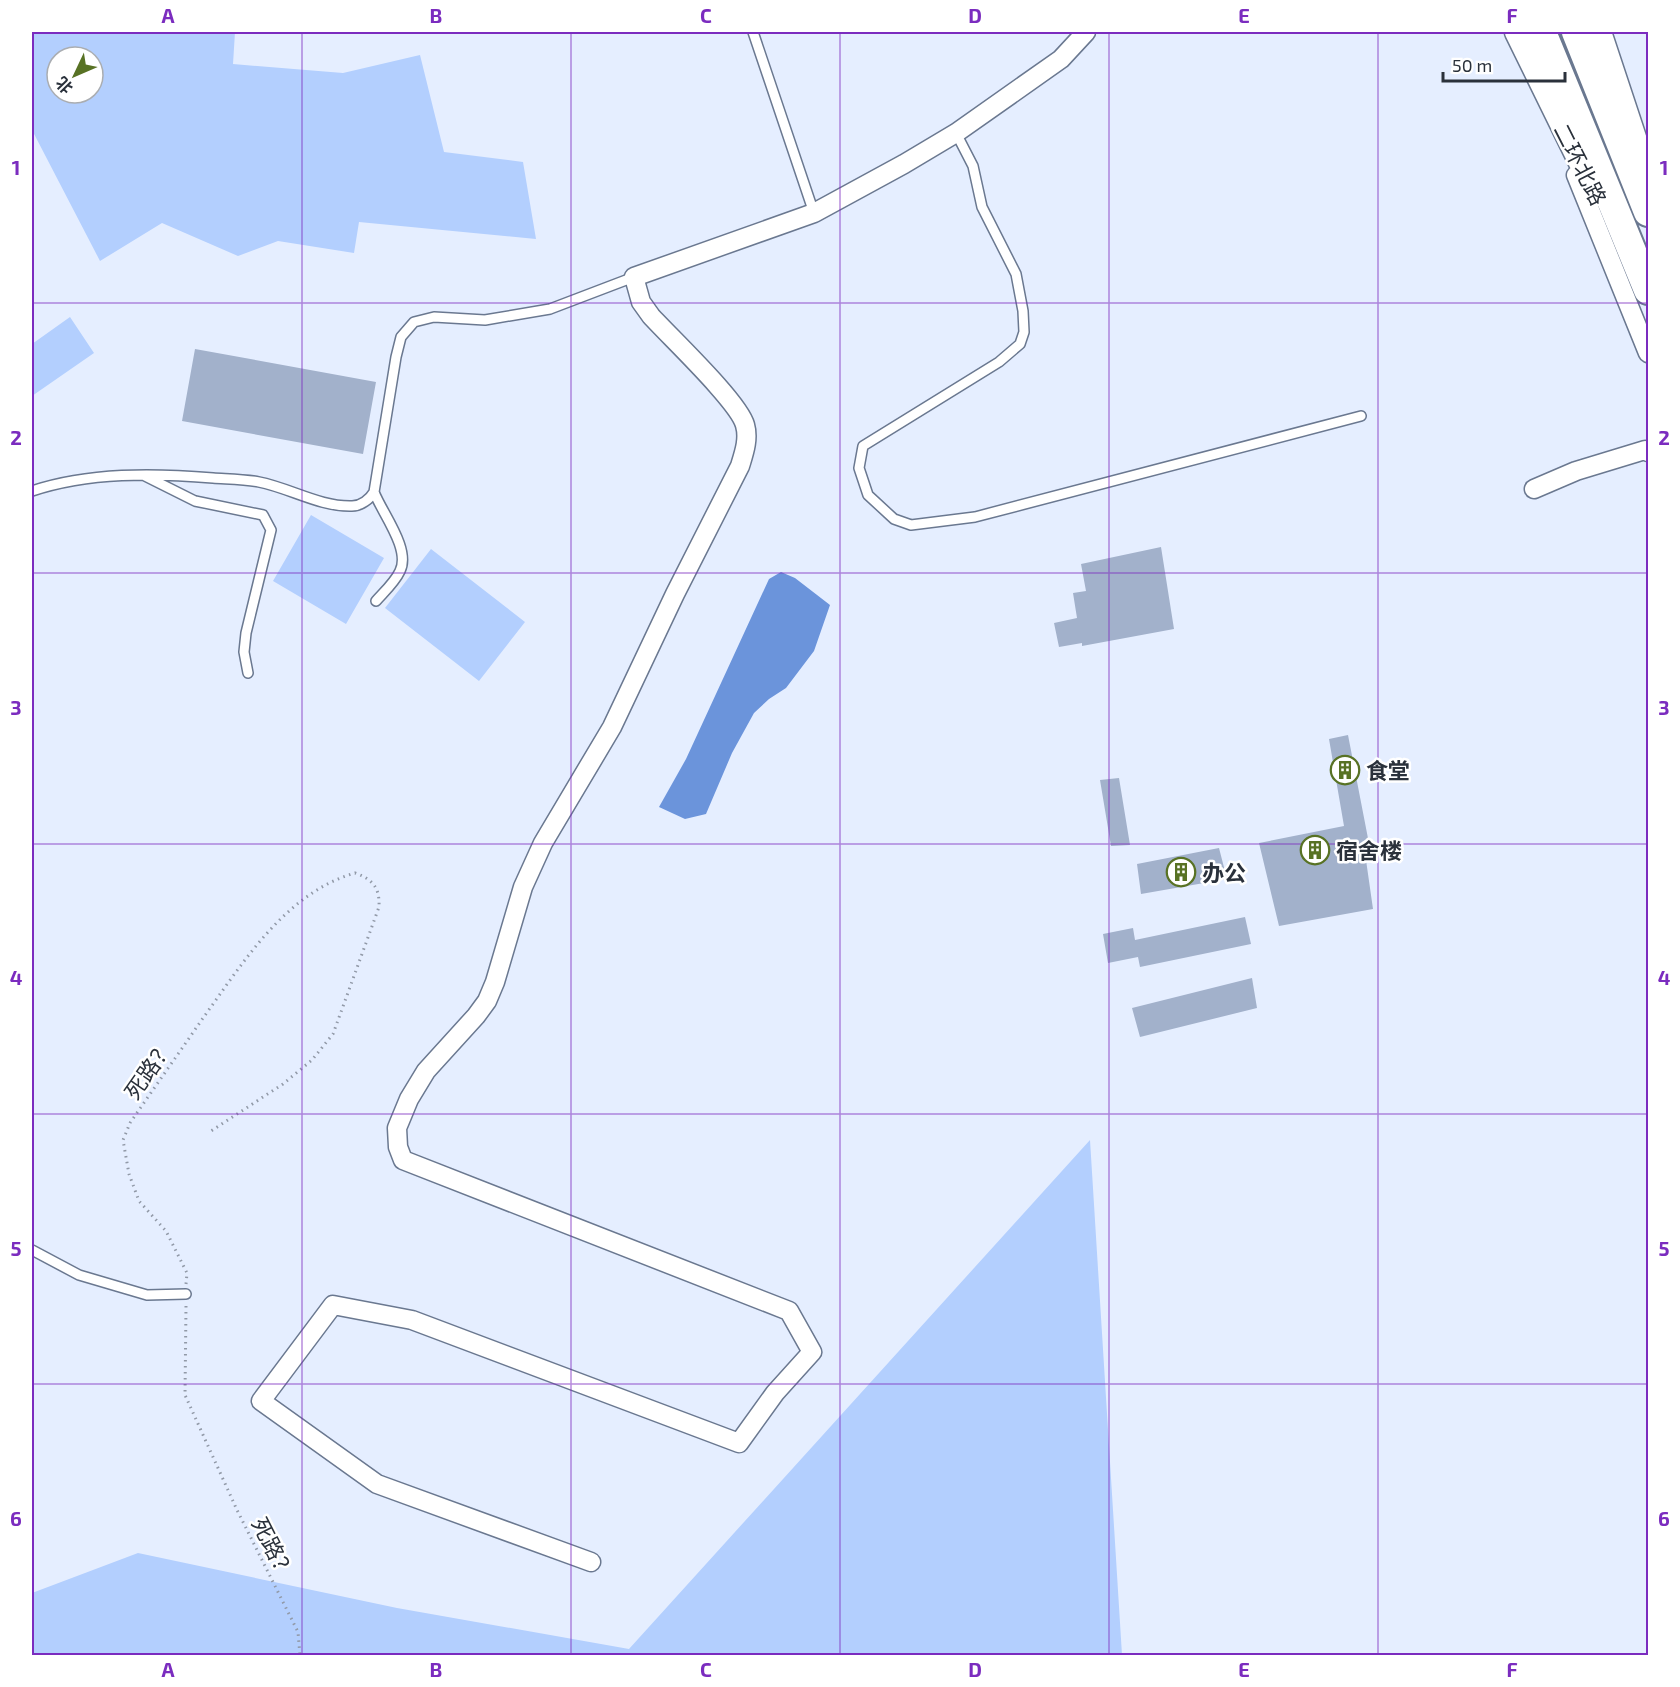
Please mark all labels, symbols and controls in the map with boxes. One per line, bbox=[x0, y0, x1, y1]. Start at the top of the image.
text: A bbox=[161, 3, 175, 27]
text: B bbox=[430, 3, 442, 27]
text: C bbox=[700, 3, 712, 27]
text: D bbox=[968, 3, 982, 27]
text: E bbox=[1238, 3, 1250, 27]
text: F bbox=[1506, 3, 1518, 27]
north arrow bbox=[45, 45, 105, 105]
scale bar bbox=[1443, 45, 1564, 83]
text: 50 m bbox=[1452, 54, 1492, 76]
text: 北 bbox=[51, 73, 76, 98]
street label: 二环北路 bbox=[1549, 119, 1613, 209]
text: 1 bbox=[12, 155, 20, 179]
text: 1 bbox=[1660, 155, 1668, 179]
text: 2 bbox=[10, 425, 22, 449]
text: 2 bbox=[1658, 425, 1670, 449]
text: 3 bbox=[10, 695, 22, 719]
text: 3 bbox=[1658, 695, 1670, 719]
building icon: 食堂 bbox=[1329, 754, 1361, 786]
place label: 食堂 bbox=[1366, 757, 1410, 783]
building icon: 宿舍楼 bbox=[1299, 834, 1331, 866]
place label: 宿舍楼 bbox=[1336, 837, 1402, 863]
building icon: 办公 bbox=[1165, 856, 1197, 888]
place label: 办公 bbox=[1202, 859, 1246, 885]
text: 4 bbox=[10, 965, 23, 989]
text: 4 bbox=[1658, 965, 1671, 989]
street label: 死路？ bbox=[118, 1035, 178, 1103]
text: 5 bbox=[10, 1236, 22, 1260]
text: 5 bbox=[1658, 1236, 1670, 1260]
text: 6 bbox=[10, 1506, 22, 1530]
text: 6 bbox=[1658, 1506, 1670, 1530]
street label: 死路？ bbox=[247, 1513, 301, 1583]
text: A bbox=[161, 1657, 175, 1681]
text: B bbox=[430, 1657, 442, 1681]
text: C bbox=[700, 1657, 712, 1681]
text: D bbox=[968, 1657, 982, 1681]
text: E bbox=[1238, 1657, 1250, 1681]
text: F bbox=[1506, 1657, 1518, 1681]

